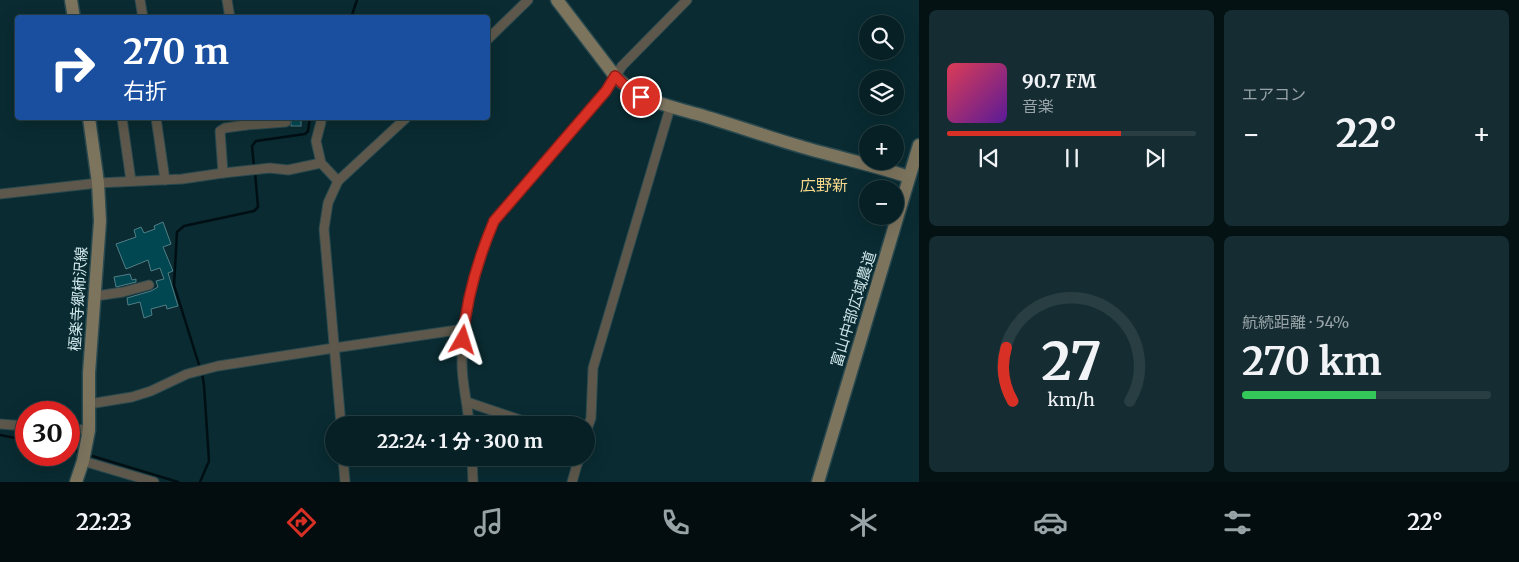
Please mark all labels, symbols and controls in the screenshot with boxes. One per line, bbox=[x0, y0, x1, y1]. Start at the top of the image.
map controls bbox=[859, 15, 904, 225]
button: search bbox=[859, 15, 904, 60]
text: 270 m bbox=[123, 30, 229, 74]
icon: right bbox=[40, 35, 105, 100]
text: 90.7 FM bbox=[1022, 69, 1096, 93]
button: layers bbox=[859, 70, 904, 115]
pin bbox=[620, 76, 662, 118]
text: 右折 bbox=[123, 77, 167, 105]
icon: arrive bbox=[627, 83, 655, 111]
text: エアコン bbox=[1242, 84, 1306, 104]
text: 音楽 bbox=[1022, 96, 1054, 116]
text: 22° bbox=[1336, 110, 1397, 157]
text: − bbox=[1242, 116, 1261, 152]
text: + bbox=[1472, 116, 1491, 152]
button: + bbox=[859, 125, 904, 170]
icon: previous bbox=[975, 144, 1003, 172]
icon: pause bbox=[1058, 144, 1086, 172]
icon: next bbox=[1141, 144, 1169, 172]
district label: 広野新 bbox=[800, 175, 848, 195]
button: − bbox=[859, 180, 904, 225]
street label: 極楽寺郷柿沢線 bbox=[65, 246, 91, 352]
street label: 富山中部広域農道 bbox=[826, 249, 880, 369]
text: 航続距離 · 54% bbox=[1242, 312, 1349, 332]
position arrow bbox=[436, 313, 488, 365]
text: 27 bbox=[1041, 329, 1102, 394]
text: 270 km bbox=[1242, 338, 1382, 385]
text: km/h bbox=[1048, 388, 1095, 411]
speed limit sign: 30 bbox=[15, 401, 80, 466]
text: 22:24 · 1 分 · 300 m bbox=[377, 429, 543, 453]
icon: directions bbox=[284, 505, 319, 540]
icon: music bbox=[471, 505, 506, 540]
icon: phone bbox=[658, 505, 693, 540]
icon: climate bbox=[846, 505, 881, 540]
icon: car bbox=[1033, 505, 1068, 540]
icon: filters bbox=[1220, 505, 1255, 540]
text: 22:23 bbox=[76, 508, 132, 536]
text: 22° bbox=[1407, 508, 1443, 536]

